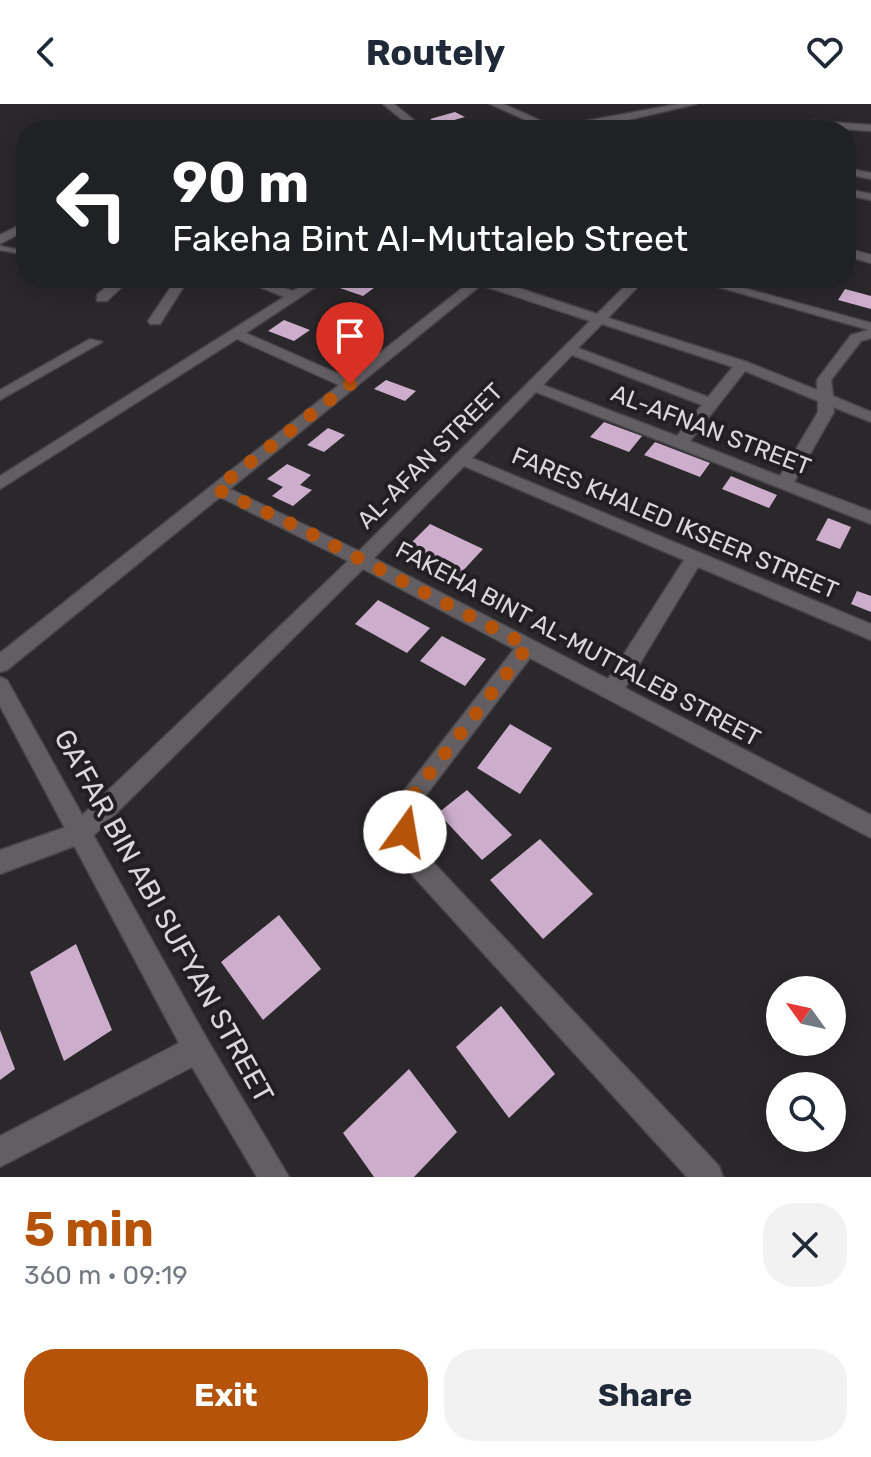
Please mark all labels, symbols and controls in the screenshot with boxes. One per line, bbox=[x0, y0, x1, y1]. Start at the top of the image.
icon: back bbox=[24, 30, 68, 74]
icon: heart bbox=[803, 30, 847, 74]
text: Routely bbox=[366, 31, 505, 74]
text: 90 m bbox=[172, 150, 309, 216]
icon: left bbox=[40, 152, 144, 256]
text: Fakeha Bint Al-Muttaleb Street bbox=[172, 217, 688, 260]
pin bbox=[316, 302, 384, 384]
icon: arrive bbox=[328, 314, 372, 358]
street label: AL-AFAN STREET bbox=[351, 377, 509, 535]
street label: AL-AFNAN STREET bbox=[607, 379, 815, 481]
street label: FARES KHALED IKSEER STREET bbox=[508, 441, 842, 605]
street label: FAKEHA BINT AL-MUTTALEB STREET bbox=[391, 536, 765, 752]
street label: GA‘FAR BIN ABI SUFYAN STREET bbox=[47, 724, 281, 1108]
position arrow bbox=[363, 790, 447, 874]
north arrow bbox=[766, 976, 846, 1056]
map controls bbox=[766, 976, 846, 1152]
button: search bbox=[766, 1072, 846, 1152]
text: 5 min bbox=[24, 1201, 154, 1258]
button: close bbox=[763, 1203, 847, 1287]
text: 360 m · 09:19 bbox=[24, 1260, 188, 1291]
button: Exit bbox=[24, 1349, 428, 1441]
button: Share bbox=[444, 1349, 847, 1441]

